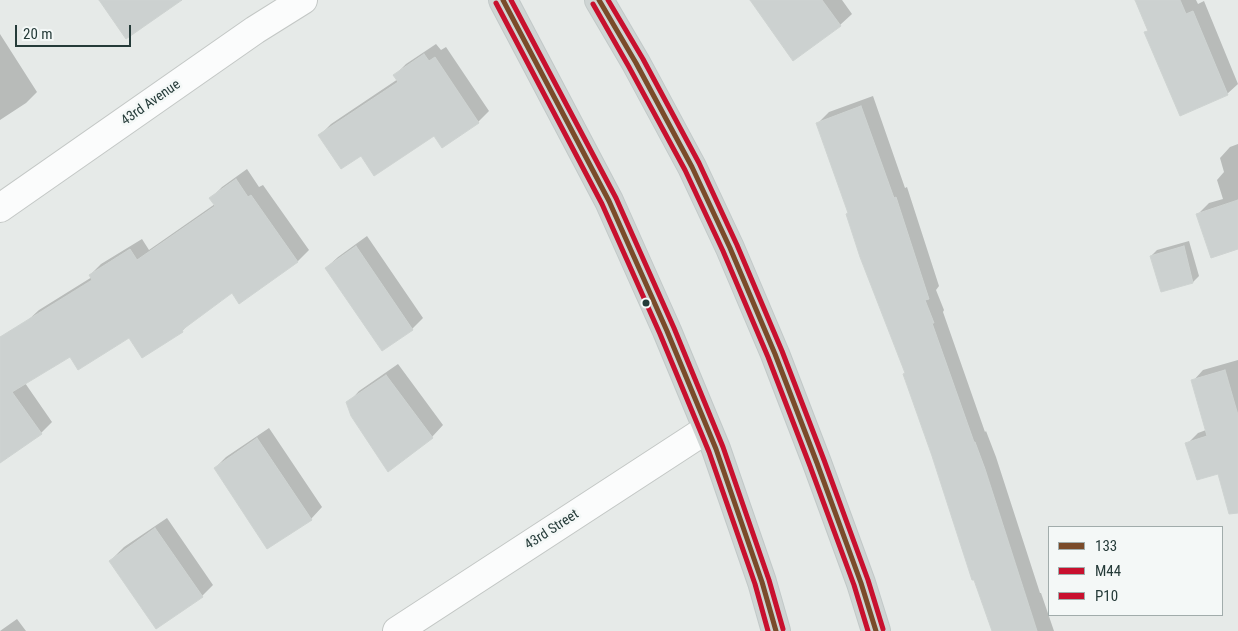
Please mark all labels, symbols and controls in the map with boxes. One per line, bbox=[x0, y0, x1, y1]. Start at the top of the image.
scale bar bbox=[18, 15, 134, 47]
text: 20 m bbox=[23, 25, 53, 43]
street label: 43rd Avenue bbox=[118, 76, 184, 130]
unlabelled marker bbox=[641, 298, 651, 308]
street label: 43rd Street bbox=[522, 506, 582, 554]
legend bbox=[1048, 526, 1223, 616]
text: 133 bbox=[1095, 537, 1117, 555]
text: M44 bbox=[1095, 562, 1121, 580]
text: P10 bbox=[1095, 587, 1118, 605]

